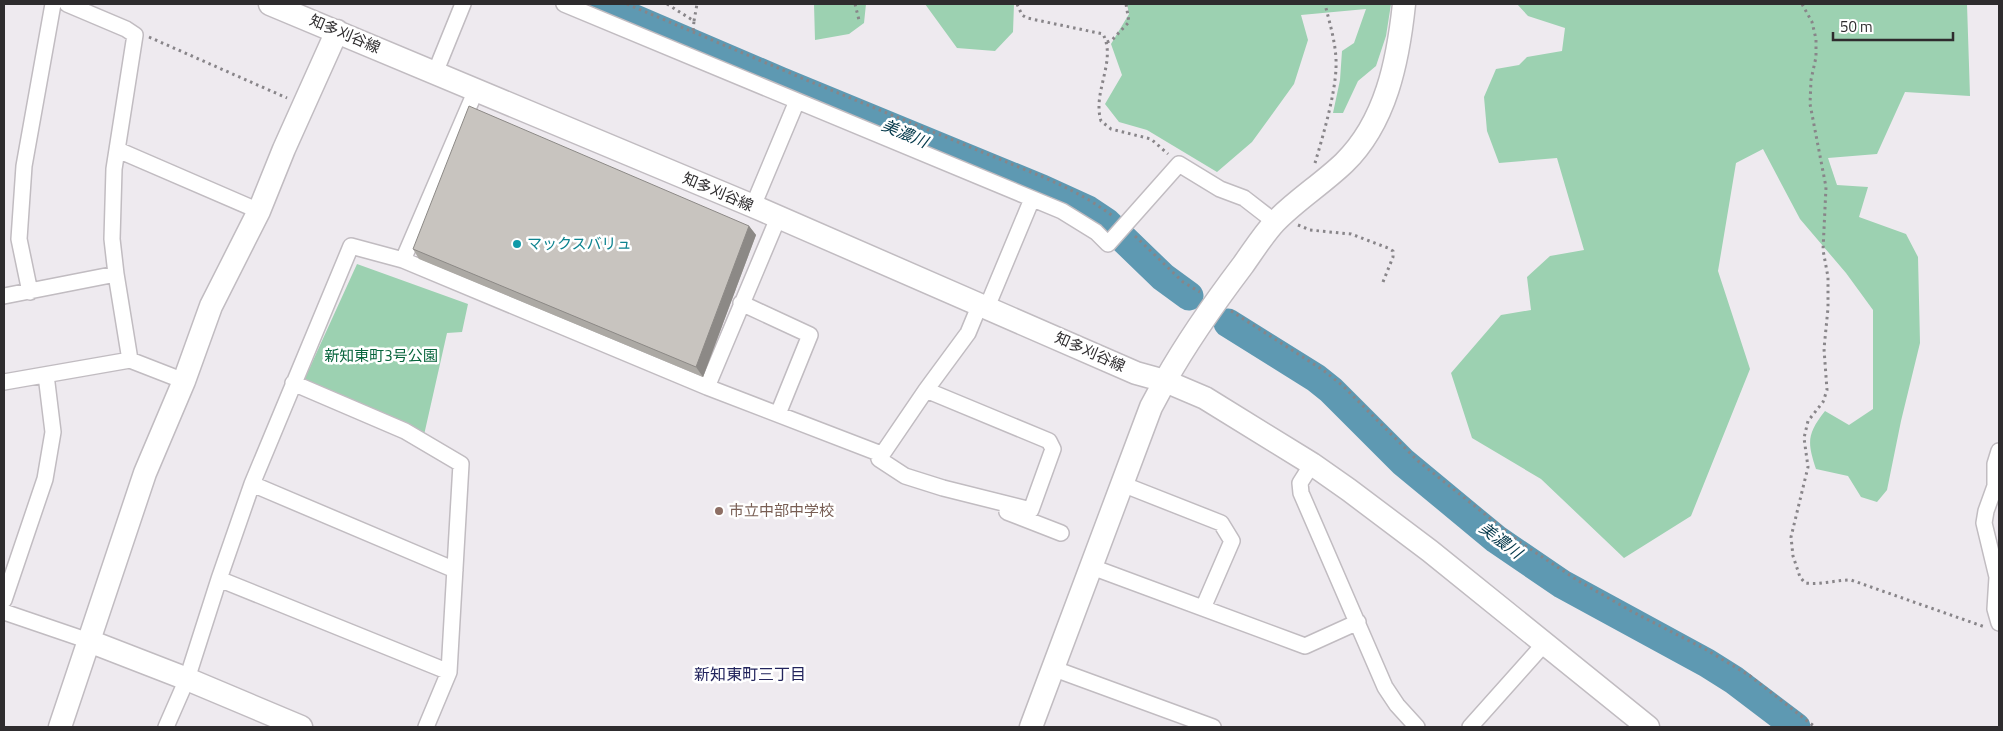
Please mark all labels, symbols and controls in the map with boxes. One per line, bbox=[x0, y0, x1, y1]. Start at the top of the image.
street label: 知多刈谷線 bbox=[306, 8, 384, 59]
scale bar bbox=[1833, 10, 1953, 42]
text: 50 m bbox=[1840, 15, 1873, 38]
water label: 美濃川 bbox=[878, 113, 934, 154]
street label: 知多刈谷線 bbox=[679, 166, 757, 217]
place label: マックスバリュ bbox=[527, 232, 632, 255]
marker: マックスバリュ bbox=[511, 238, 523, 250]
street label: 知多刈谷線 bbox=[1051, 326, 1129, 377]
park label: 新知東町3号公園 bbox=[324, 344, 438, 367]
place label: 市立中部中学校 bbox=[729, 499, 834, 522]
marker: 市立中部中学校 bbox=[713, 505, 725, 517]
water label: 美濃川 bbox=[1475, 516, 1529, 565]
district label: 新知東町三丁目 bbox=[694, 662, 806, 686]

